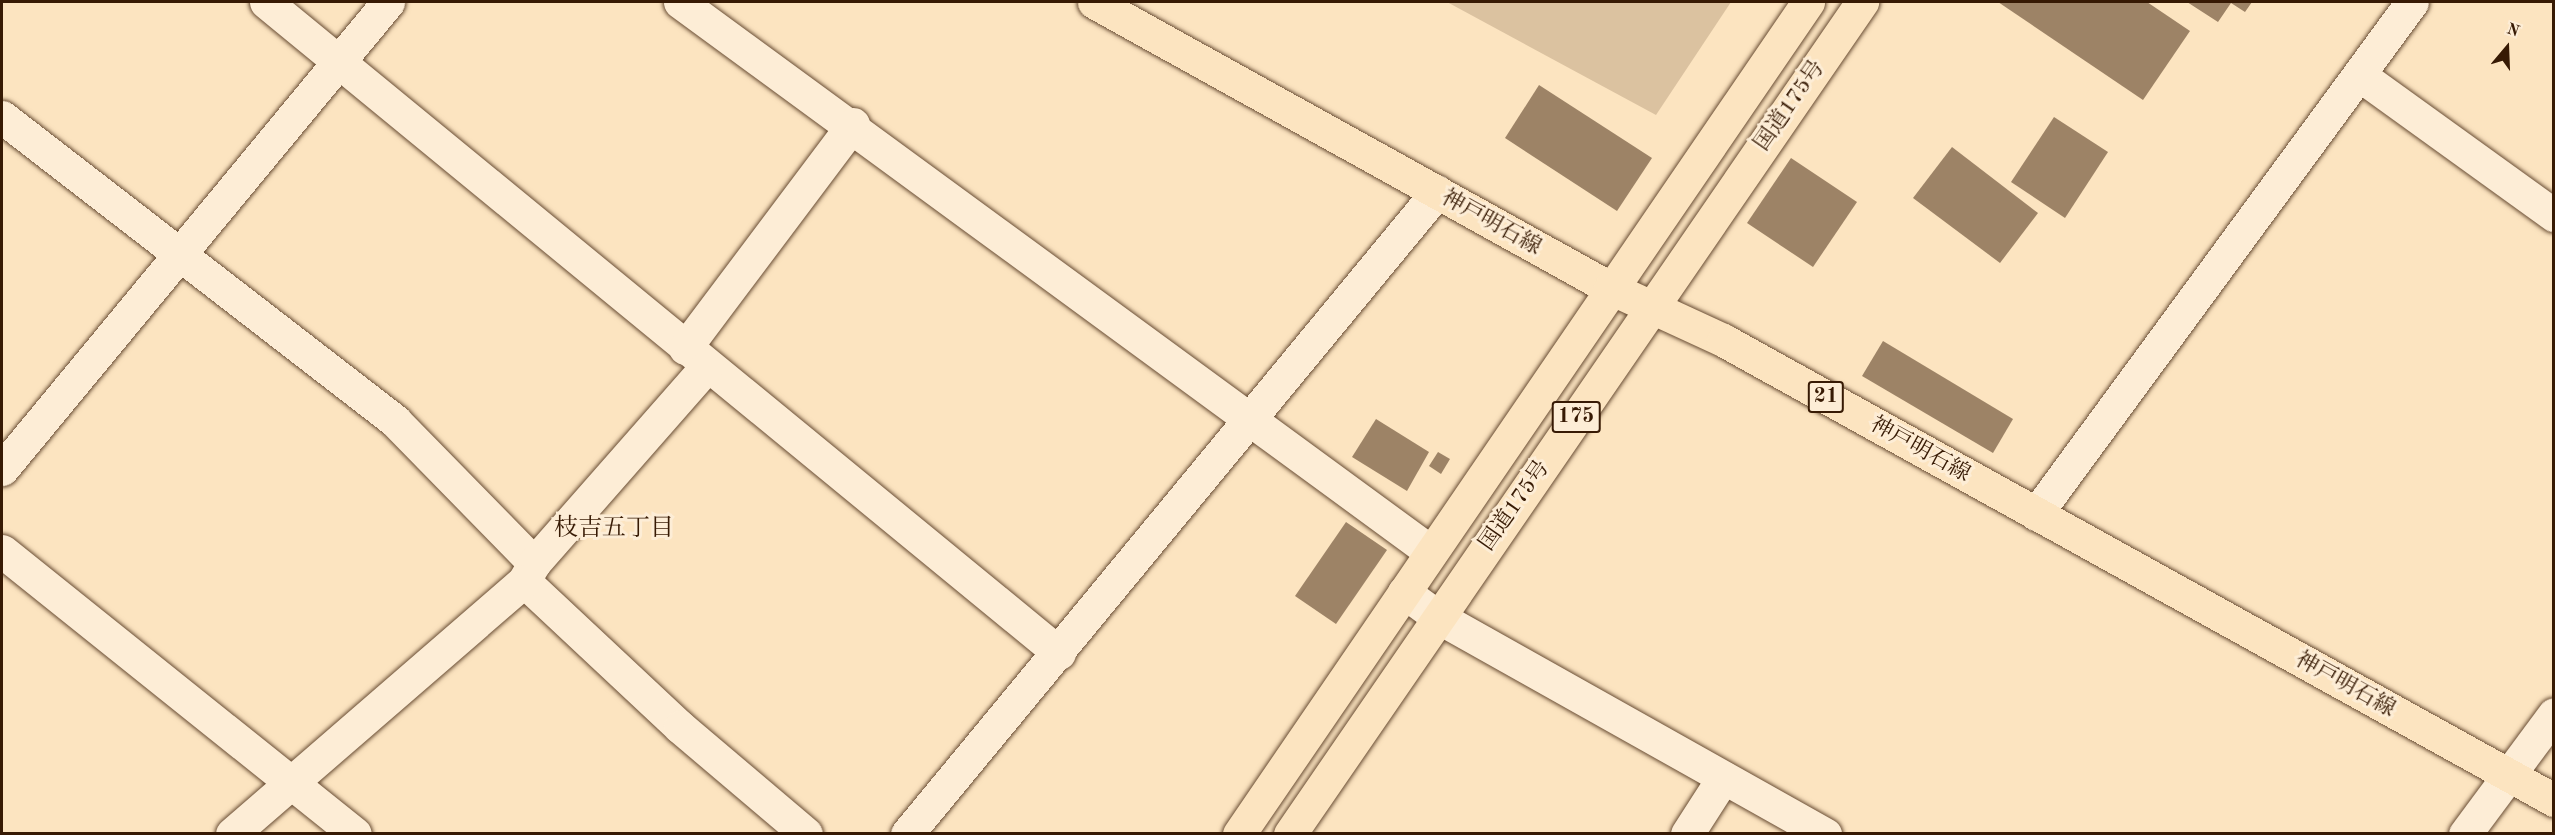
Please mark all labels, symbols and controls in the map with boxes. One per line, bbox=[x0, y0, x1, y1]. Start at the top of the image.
north arrow bbox=[2477, 18, 2537, 78]
text: N bbox=[2504, 21, 2521, 41]
street label: 国道175号 bbox=[1749, 56, 1831, 156]
street label: 神戸明石線 bbox=[1436, 185, 1546, 261]
road number: 21 bbox=[1806, 379, 1846, 415]
road number: 175 bbox=[1550, 399, 1602, 435]
street label: 神戸明石線 bbox=[1865, 412, 1975, 488]
street label: 国道175号 bbox=[1474, 456, 1556, 556]
district label: 枝吉五丁目 bbox=[554, 516, 674, 544]
street label: 神戸明石線 bbox=[2290, 647, 2400, 723]

